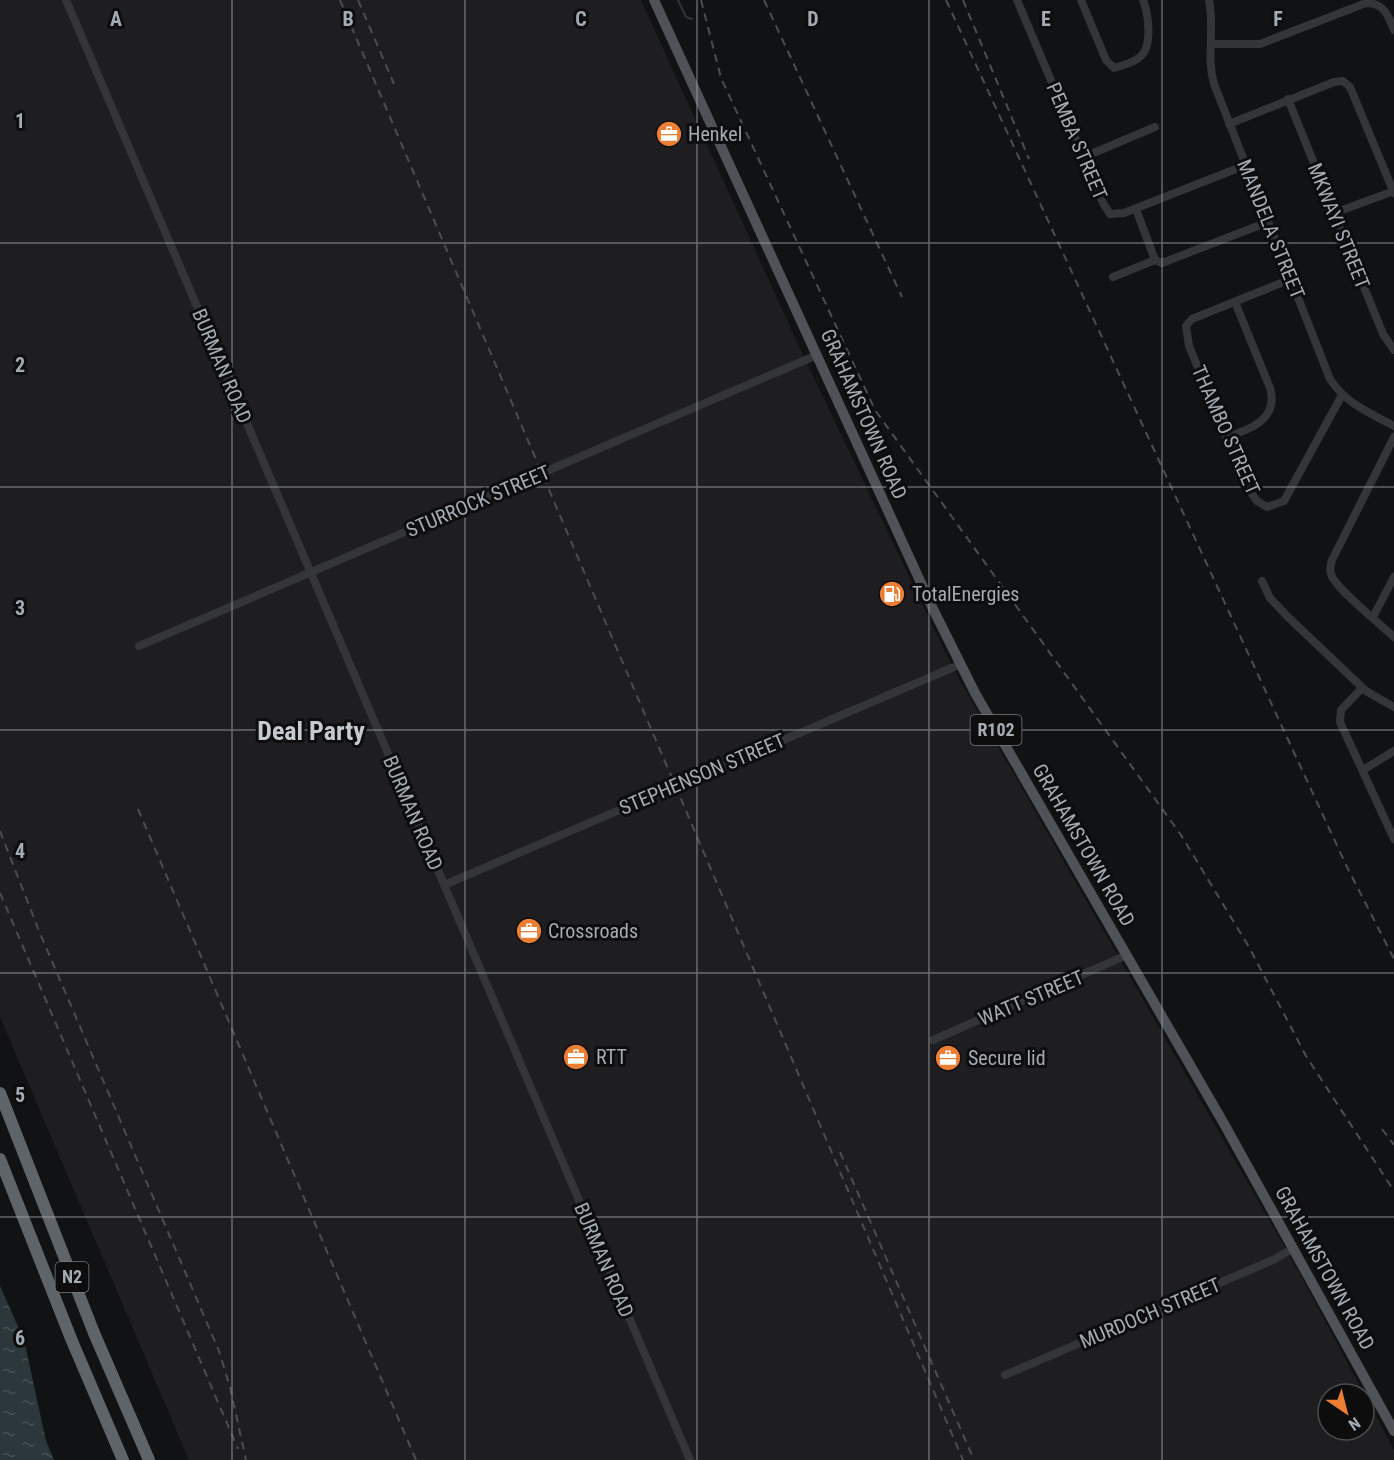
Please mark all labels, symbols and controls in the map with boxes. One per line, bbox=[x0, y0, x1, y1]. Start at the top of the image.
text: A bbox=[110, 7, 122, 31]
text: B bbox=[342, 7, 354, 31]
text: C bbox=[575, 7, 587, 31]
text: D bbox=[807, 7, 819, 31]
text: E bbox=[1041, 7, 1051, 31]
text: F bbox=[1273, 7, 1283, 31]
street label: PEMBA STREET bbox=[1042, 79, 1112, 203]
text: 1 bbox=[15, 109, 25, 133]
office icon: Henkel bbox=[654, 119, 684, 149]
place label: Henkel bbox=[688, 122, 742, 146]
street label: MANDELA STREET bbox=[1232, 156, 1310, 302]
street label: MKWAYI STREET bbox=[1303, 160, 1375, 292]
street label: BURMAN ROAD bbox=[187, 305, 257, 427]
street label: GRAHAMSTOWN ROAD bbox=[816, 325, 912, 503]
text: 2 bbox=[15, 353, 25, 377]
street label: THAMBO STREET bbox=[1187, 362, 1265, 498]
street label: STURROCK STREET bbox=[402, 460, 554, 542]
fuel station icon: TotalEnergies bbox=[877, 579, 907, 609]
place label: TotalEnergies bbox=[912, 582, 1019, 606]
text: 3 bbox=[15, 596, 25, 620]
road number: R102 bbox=[970, 715, 1022, 745]
district label: Deal Party bbox=[257, 716, 365, 746]
street label: STEPHENSON STREET bbox=[615, 728, 789, 820]
street label: BURMAN ROAD bbox=[378, 752, 448, 874]
street label: GRAHAMSTOWN ROAD bbox=[1028, 760, 1140, 930]
text: 4 bbox=[15, 839, 25, 863]
office icon: Crossroads bbox=[514, 916, 544, 946]
place label: Crossroads bbox=[548, 919, 638, 943]
street label: WATT STREET bbox=[975, 965, 1087, 1031]
office icon: RTT bbox=[561, 1042, 591, 1072]
office icon: Secure lid bbox=[933, 1043, 963, 1073]
place label: RTT bbox=[596, 1045, 627, 1069]
place label: Secure lid bbox=[968, 1046, 1046, 1070]
text: 5 bbox=[15, 1083, 25, 1107]
street label: GRAHAMSTOWN ROAD bbox=[1270, 1182, 1380, 1354]
street label: BURMAN ROAD bbox=[569, 1199, 639, 1321]
road number: N2 bbox=[56, 1262, 88, 1292]
street label: MURDOCH STREET bbox=[1076, 1273, 1224, 1353]
text: 6 bbox=[15, 1326, 25, 1350]
north arrow bbox=[1316, 1382, 1376, 1442]
text: N bbox=[1345, 1413, 1364, 1434]

